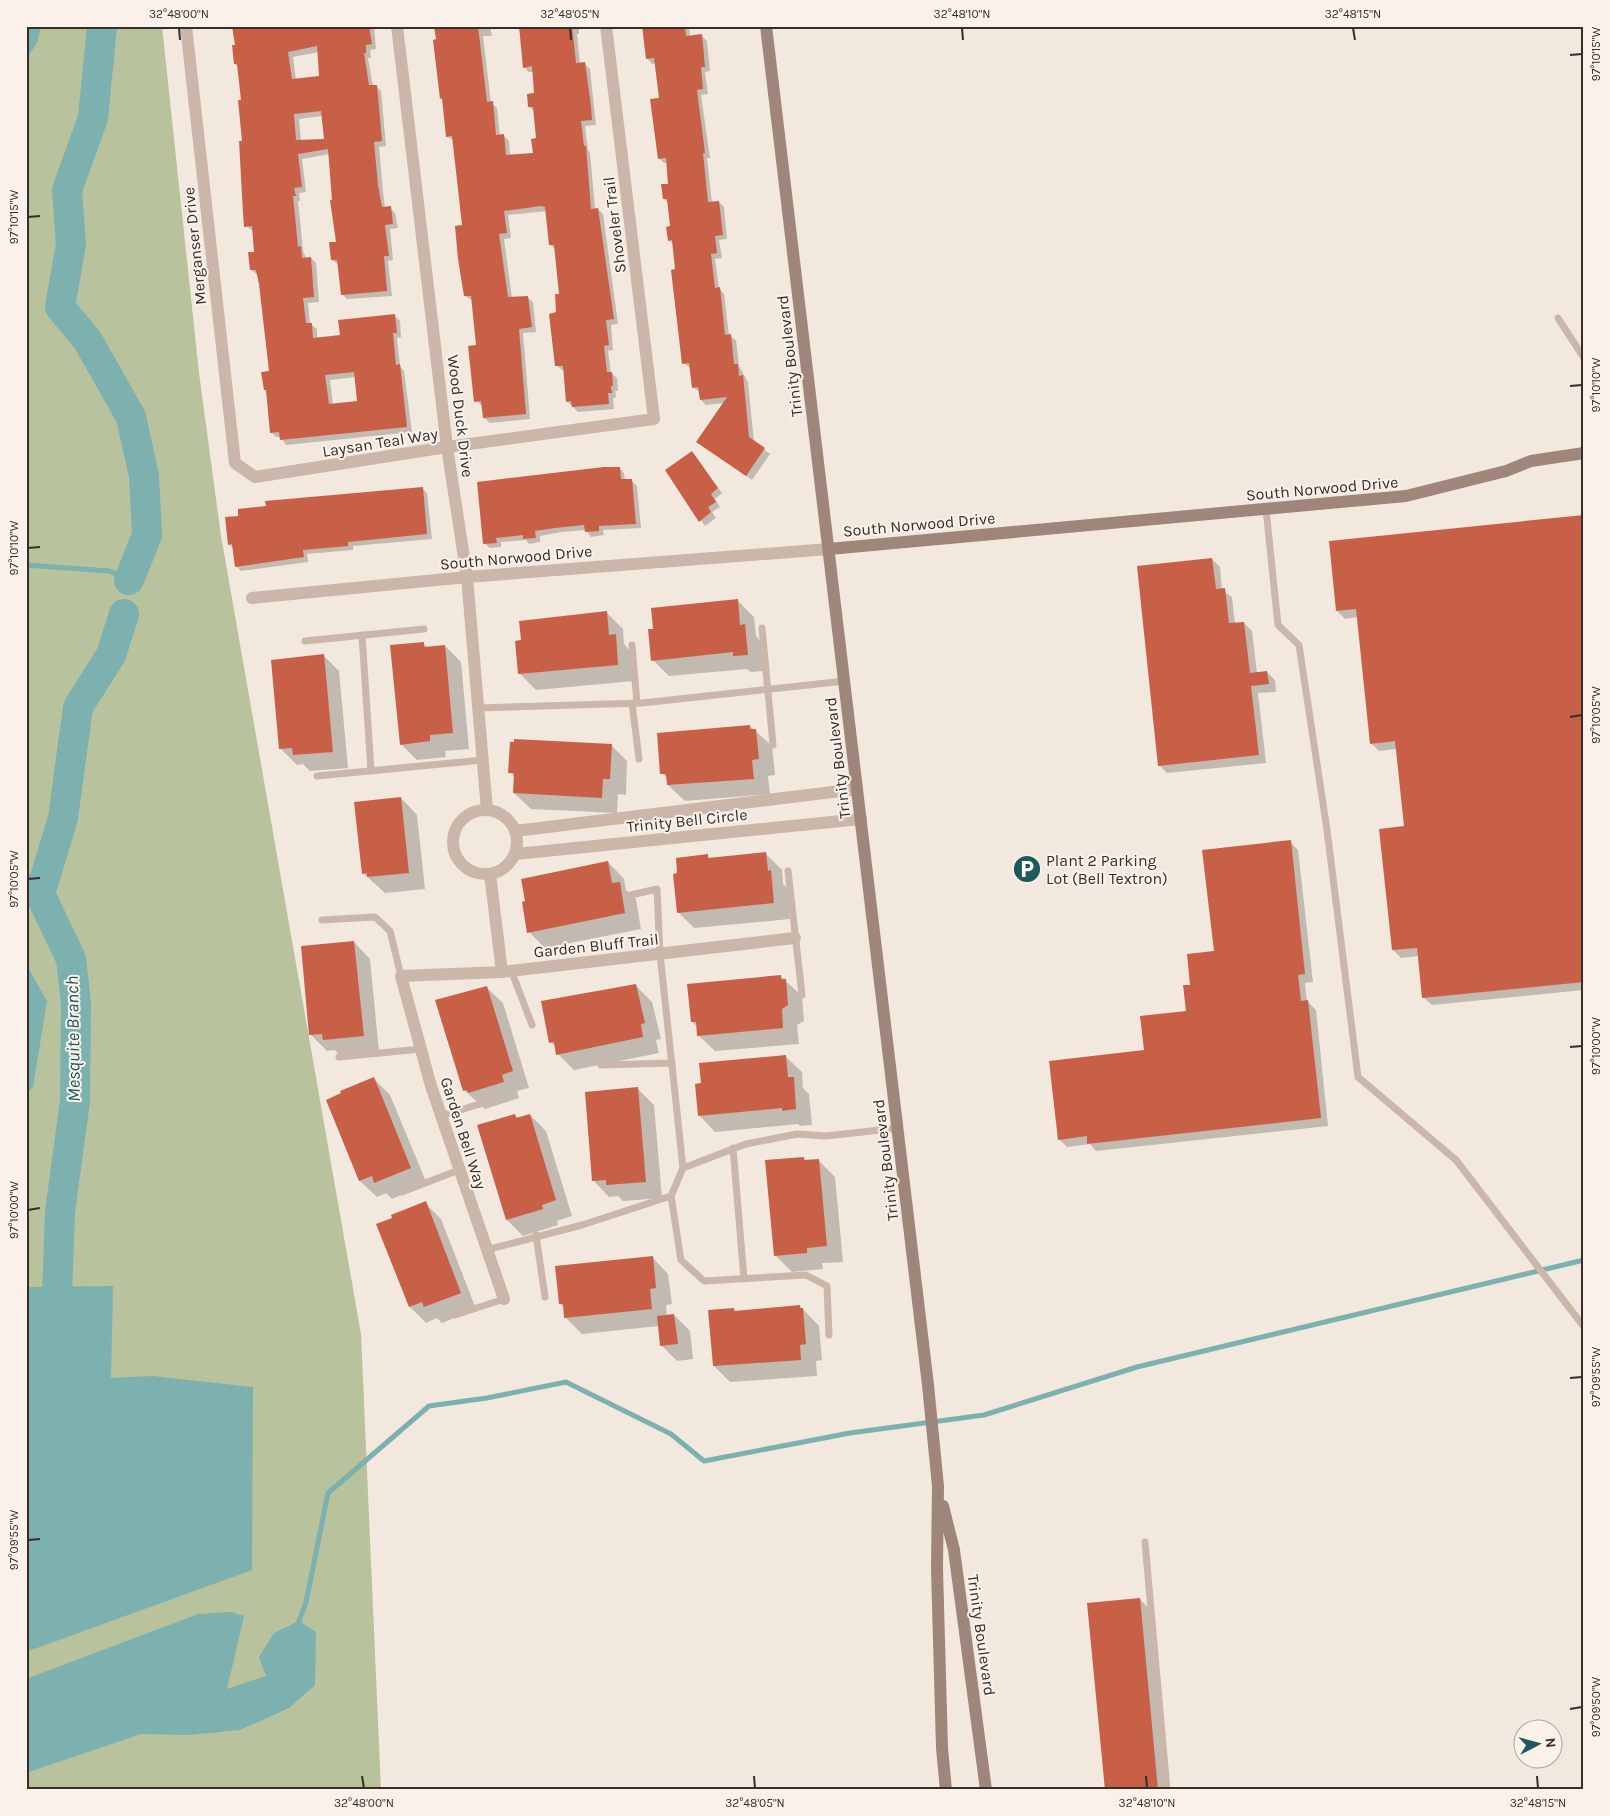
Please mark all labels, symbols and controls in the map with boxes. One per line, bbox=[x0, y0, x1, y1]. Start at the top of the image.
text: 32°48'00"N bbox=[149, 7, 209, 21]
text: 32°48'05"N bbox=[540, 7, 600, 21]
text: 32°48'10"N bbox=[934, 7, 990, 21]
text: 32°48'15"N bbox=[1325, 7, 1381, 21]
text: 97°10'15"W bbox=[1589, 26, 1603, 81]
street label: Shoveler Trail bbox=[599, 175, 630, 274]
street label: Merganser Drive bbox=[179, 186, 210, 306]
text: 97°10'15"W bbox=[7, 189, 21, 244]
street label: Trinity Boulevard bbox=[773, 294, 806, 418]
street label: Wood Duck Drive bbox=[444, 354, 477, 478]
text: 97°10'10"W bbox=[1589, 357, 1603, 412]
street label: Laysan Teal Way bbox=[321, 424, 440, 461]
street label: South Norwood Drive bbox=[1245, 472, 1399, 505]
street label: South Norwood Drive bbox=[842, 508, 996, 541]
text: 97°10'10"W bbox=[7, 520, 21, 575]
street label: South Norwood Drive bbox=[439, 541, 593, 574]
text: 97°10'05"W bbox=[1589, 686, 1603, 744]
street label: Trinity Boulevard bbox=[821, 696, 854, 820]
street label: Trinity Bell Circle bbox=[626, 805, 748, 836]
text: 97°10'05"W bbox=[7, 850, 21, 908]
place label: Plant 2 Parking Lot (Bell Textron) bbox=[1046, 851, 1168, 888]
parking icon: Plant 2 Parking Lot (Bell Textron) bbox=[1012, 854, 1042, 884]
street label: Garden Bluff Trail bbox=[533, 929, 660, 962]
water label: Mesquite Branch bbox=[61, 976, 85, 1102]
text: 97°10'00"W bbox=[1589, 1017, 1603, 1075]
street label: Garden Bell Way bbox=[436, 1075, 491, 1192]
street label: Trinity Boulevard bbox=[869, 1098, 902, 1222]
text: 97°10'00"W bbox=[7, 1181, 21, 1239]
text: 97°09'55"W bbox=[1589, 1347, 1603, 1407]
text: 97°09'55"W bbox=[7, 1510, 21, 1570]
street label: Trinity Boulevard bbox=[964, 1573, 999, 1697]
text: 97°09'50"W bbox=[1589, 1676, 1603, 1737]
north arrow bbox=[1512, 1718, 1562, 1768]
text: N bbox=[1541, 1737, 1559, 1749]
text: 32°48'00"N bbox=[334, 1796, 394, 1810]
text: 32°48'05"N bbox=[725, 1796, 785, 1810]
text: 32°48'10"N bbox=[1119, 1796, 1175, 1810]
text: 32°48'15"N bbox=[1510, 1796, 1566, 1810]

